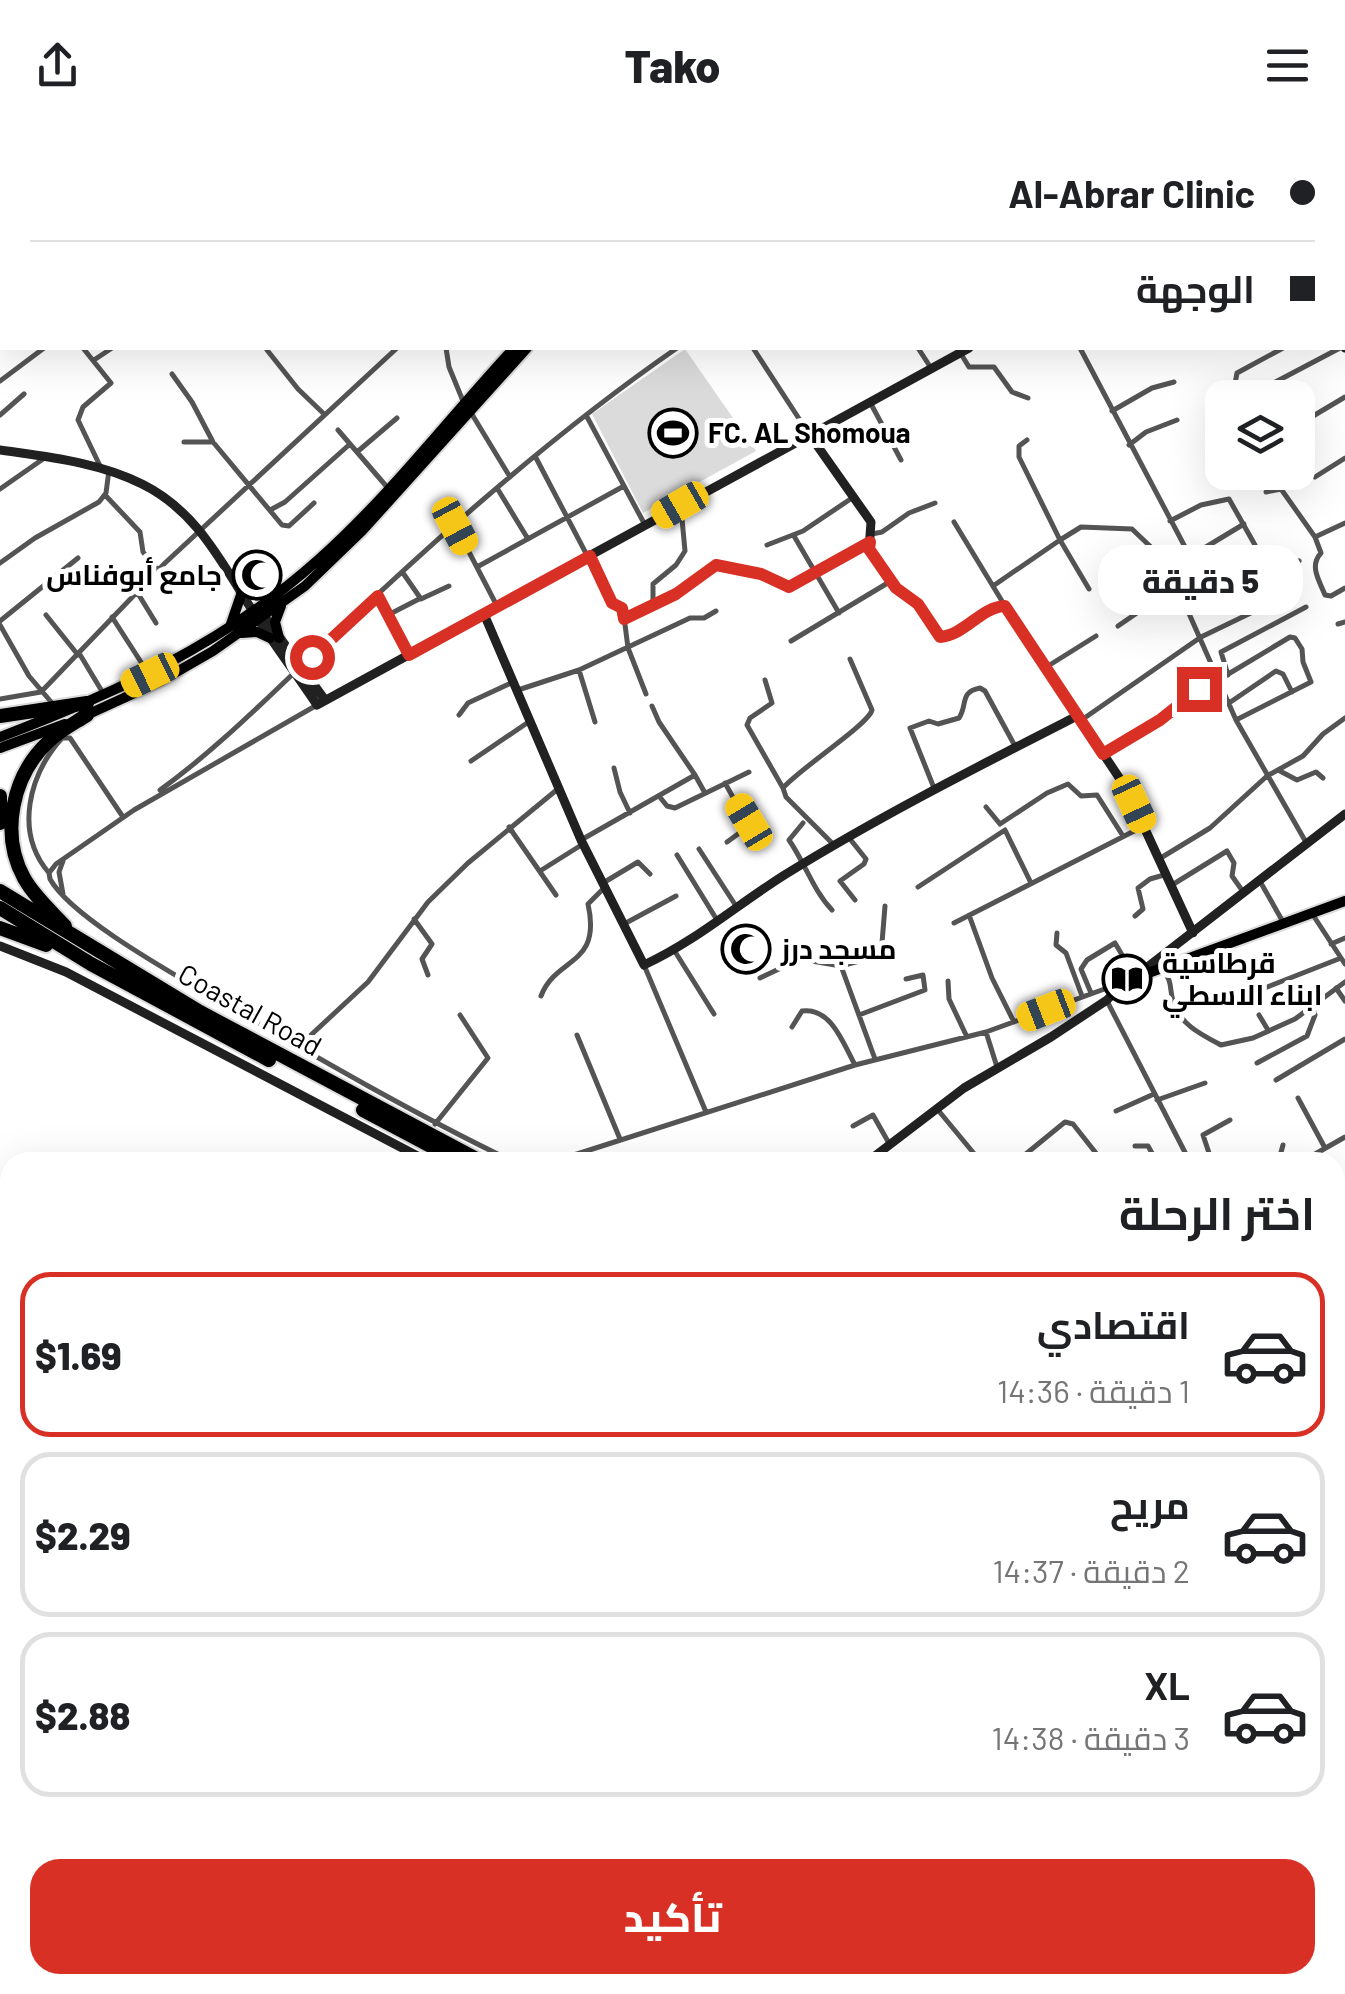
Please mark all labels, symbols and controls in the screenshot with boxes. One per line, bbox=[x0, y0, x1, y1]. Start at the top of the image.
icon: share bbox=[30, 38, 85, 93]
text: Tako bbox=[625, 38, 720, 92]
icon: menu bbox=[1260, 38, 1315, 93]
text: Al-Abrar Clinic bbox=[1008, 170, 1255, 216]
text: الوجهة bbox=[1136, 265, 1255, 311]
map controls bbox=[1205, 380, 1315, 490]
button: layers bbox=[1205, 380, 1315, 490]
sports icon: FC. AL Shomoua bbox=[647, 407, 699, 459]
place label: FC. AL Shomoua bbox=[708, 415, 911, 449]
car bbox=[647, 477, 713, 533]
car bbox=[428, 492, 482, 560]
callout: 5 دقيقة bbox=[1096, 544, 1302, 614]
mosque icon: جامع أبوفناس bbox=[231, 549, 283, 601]
place label: جامع أبوفناس bbox=[46, 557, 222, 594]
text: 5 دقيقة bbox=[1142, 561, 1259, 599]
route start bbox=[290, 635, 335, 680]
car bbox=[116, 648, 184, 702]
route end bbox=[1177, 667, 1222, 712]
car bbox=[1108, 770, 1160, 838]
car bbox=[721, 789, 777, 855]
mosque icon: مسجد درز bbox=[720, 923, 772, 975]
place label: مسجد درز bbox=[780, 931, 896, 966]
place label: قرطاسية ابناء الاسطي bbox=[1162, 945, 1323, 1018]
library icon: قرطاسية ابناء الاسطي bbox=[1101, 953, 1153, 1005]
street label: Coastal Road bbox=[173, 956, 328, 1062]
car bbox=[1013, 985, 1079, 1035]
text: اختر الرحلة bbox=[1119, 1185, 1315, 1239]
text: اقتصادي bbox=[1037, 1301, 1190, 1347]
icon: car bbox=[1220, 1310, 1310, 1400]
text: $1.69 bbox=[35, 1332, 122, 1378]
text: 1 دقيقة · 14:36 bbox=[997, 1371, 1190, 1409]
text: مريح bbox=[1110, 1481, 1190, 1527]
icon: car bbox=[1220, 1490, 1310, 1580]
text: $2.29 bbox=[35, 1512, 131, 1558]
text: 2 دقيقة · 14:37 bbox=[992, 1551, 1190, 1589]
text: XL bbox=[1144, 1662, 1190, 1708]
icon: car bbox=[1220, 1670, 1310, 1760]
text: $2.88 bbox=[35, 1692, 130, 1738]
text: 3 دقيقة · 14:38 bbox=[992, 1718, 1190, 1756]
button: تأكيد bbox=[30, 1859, 1315, 1974]

